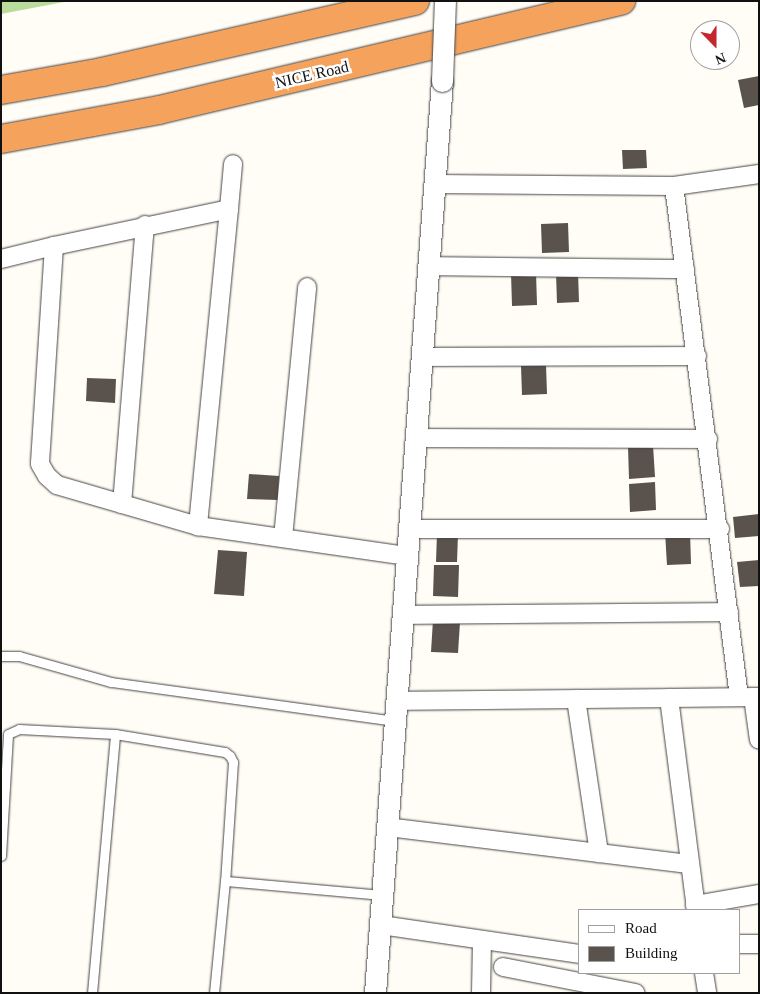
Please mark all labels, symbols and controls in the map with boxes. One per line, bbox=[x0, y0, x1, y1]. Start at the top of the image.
north arrow bbox=[690, 20, 740, 70]
text: N bbox=[713, 50, 728, 67]
street label: NICE Road bbox=[273, 57, 351, 93]
legend bbox=[578, 909, 740, 974]
text: Road bbox=[625, 920, 657, 936]
text: Building bbox=[625, 945, 678, 961]

